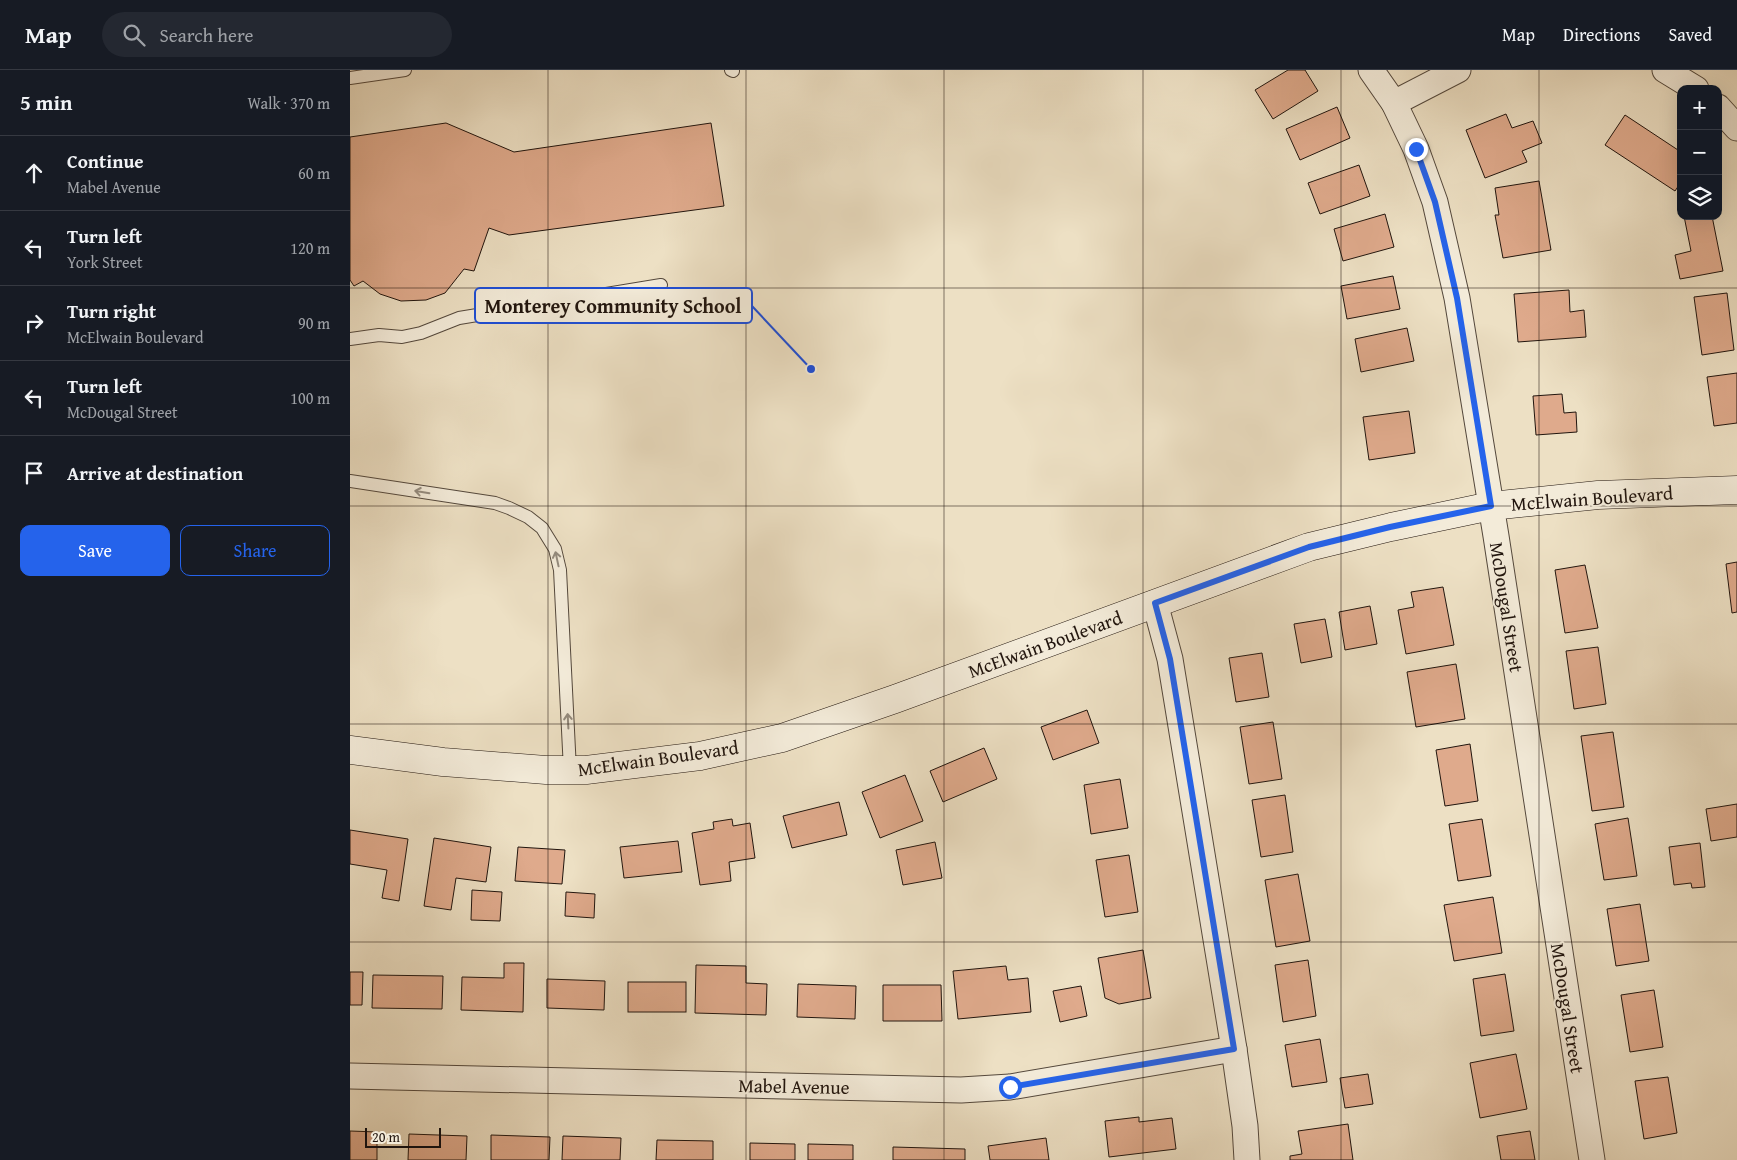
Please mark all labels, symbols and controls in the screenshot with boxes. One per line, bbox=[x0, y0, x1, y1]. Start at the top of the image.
search box bbox=[102, 12, 452, 57]
text: Map bbox=[25, 17, 72, 52]
icon: search bbox=[120, 21, 148, 49]
text: Search here bbox=[160, 21, 253, 49]
text: Map bbox=[1502, 21, 1535, 48]
text: Directions bbox=[1563, 21, 1640, 48]
text: Saved bbox=[1668, 21, 1712, 48]
map controls bbox=[1677, 85, 1722, 220]
button: + bbox=[1677, 85, 1722, 130]
text: 5 min bbox=[20, 87, 72, 118]
text: Walk · 370 m bbox=[247, 91, 330, 115]
button: − bbox=[1677, 130, 1722, 175]
route end bbox=[1405, 138, 1428, 161]
text: Continue bbox=[67, 147, 144, 175]
icon: ahead bbox=[20, 159, 48, 187]
text: 60 m bbox=[298, 161, 330, 185]
text: Mabel Avenue bbox=[67, 175, 161, 199]
button: layers bbox=[1677, 175, 1722, 220]
text: Turn left bbox=[67, 222, 142, 250]
icon: left bbox=[20, 234, 48, 262]
text: 120 m bbox=[290, 236, 330, 260]
text: York Street bbox=[67, 250, 143, 274]
callout: Monterey Community School bbox=[475, 288, 752, 323]
text: Monterey Community School bbox=[484, 291, 742, 320]
text: Turn right bbox=[67, 297, 156, 325]
icon: right bbox=[20, 309, 48, 337]
text: 90 m bbox=[298, 311, 330, 335]
text: McElwain Boulevard bbox=[67, 325, 204, 349]
text: Turn left bbox=[67, 372, 142, 400]
icon: left bbox=[20, 384, 48, 412]
text: 100 m bbox=[290, 386, 330, 410]
text: McDougal Street bbox=[67, 400, 178, 424]
icon: arrive bbox=[20, 459, 48, 487]
text: Arrive at destination bbox=[67, 459, 243, 487]
street label: McElwain Boulevard bbox=[1510, 478, 1675, 518]
one-way arrow bbox=[414, 487, 430, 497]
button: Save bbox=[20, 525, 170, 576]
button: Share bbox=[180, 525, 330, 576]
street label: McDougal Street bbox=[1483, 540, 1531, 674]
one-way arrow bbox=[552, 552, 562, 568]
street label: McElwain Boulevard bbox=[964, 603, 1127, 685]
one-way arrow bbox=[563, 713, 572, 729]
street label: McElwain Boulevard bbox=[576, 733, 741, 783]
street label: McDougal Street bbox=[1544, 941, 1592, 1075]
street label: Mabel Avenue bbox=[738, 1071, 850, 1101]
route start bbox=[999, 1076, 1022, 1099]
scale bar bbox=[365, 1125, 441, 1148]
text: 20 m bbox=[372, 1127, 400, 1147]

